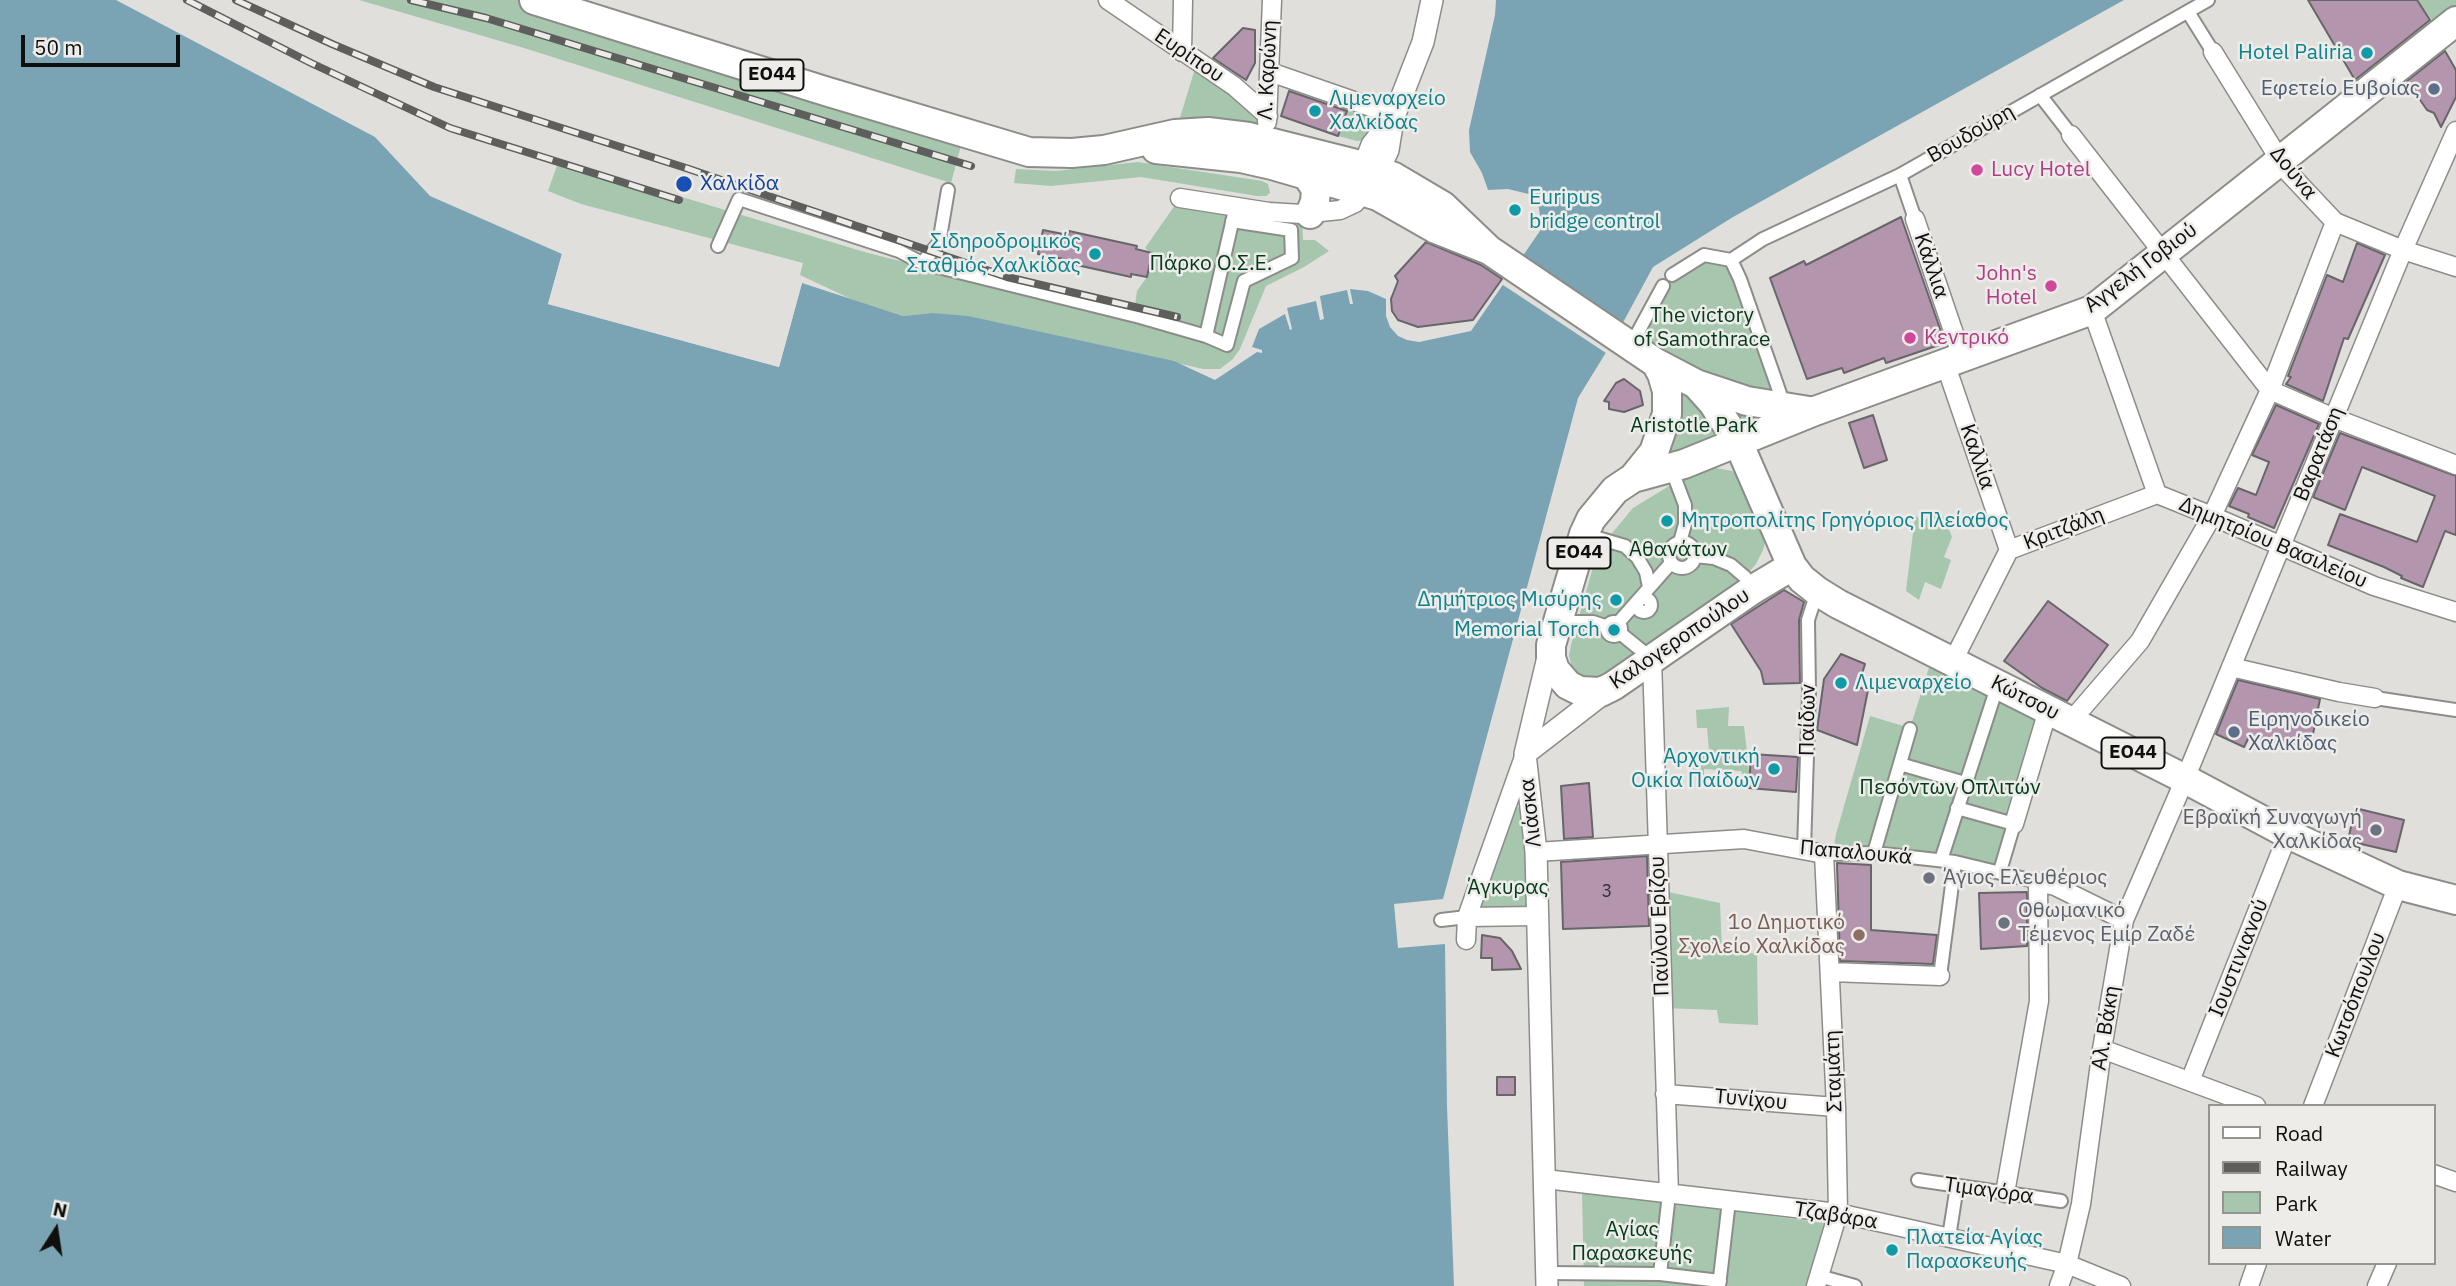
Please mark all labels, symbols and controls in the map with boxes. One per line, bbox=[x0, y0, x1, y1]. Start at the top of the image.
street label: Λ. Καρώνη bbox=[1253, 19, 1283, 121]
scale bar bbox=[24, 21, 184, 65]
street label: Ευρίπου bbox=[1149, 24, 1229, 88]
text: 50 m bbox=[34, 33, 83, 61]
place label: Hotel Paliria bbox=[2238, 40, 2353, 66]
marker: Hotel Paliria bbox=[2359, 45, 2375, 61]
road number: ΕΟ44 bbox=[740, 60, 804, 90]
place label: Εφετείο Ευβοίας bbox=[2261, 76, 2420, 102]
marker: Εφετείο Ευβοίας bbox=[2426, 81, 2442, 97]
place label: Λιμεναρχείο Χαλκίδας bbox=[1329, 86, 1446, 136]
street label: Βουδούρη bbox=[1923, 99, 2019, 169]
marker: Λιμεναρχείο Χαλκίδας bbox=[1307, 103, 1323, 119]
street label: Δούνα bbox=[2264, 141, 2322, 205]
place label: Lucy Hotel bbox=[1991, 157, 2090, 183]
marker: Lucy Hotel bbox=[1969, 162, 1985, 178]
place label: Χαλκίδα bbox=[700, 171, 779, 197]
marker: Χαλκίδα bbox=[674, 174, 694, 194]
place label: Euripus bridge control bbox=[1529, 185, 1660, 235]
marker: Euripus bridge control bbox=[1507, 202, 1523, 218]
street label: Αγγελή Γοβιού bbox=[2080, 217, 2202, 319]
place label: Σιδηροδρομικός Σταθμός Χαλκίδας bbox=[907, 229, 1081, 279]
street label: Κάλλια bbox=[1908, 230, 1954, 302]
marker: Σιδηροδρομικός Σταθμός Χαλκίδας bbox=[1087, 246, 1103, 262]
park label: Πάρκο Ο.Σ.Ε. bbox=[1149, 251, 1273, 277]
place label: John's Hotel bbox=[1976, 261, 2037, 311]
marker: John's Hotel bbox=[2043, 278, 2059, 294]
park label: The victory of Samothrace bbox=[1633, 303, 1771, 353]
place label: Κεντρικό bbox=[1924, 325, 2009, 351]
marker: Κεντρικό bbox=[1902, 330, 1918, 346]
street label: Βαρατάση bbox=[2289, 403, 2349, 505]
park label: Aristotle Park bbox=[1630, 413, 1758, 439]
street label: Καλλία bbox=[1954, 421, 2000, 493]
street label: Δημητρίου Βασιλείου bbox=[2175, 492, 2371, 594]
street label: Κριτζάλη bbox=[2020, 502, 2108, 556]
place label: Μητροπολίτης Γρηγόριος Πλείαθος bbox=[1681, 508, 2009, 534]
marker: Μητροπολίτης Γρηγόριος Πλείαθος bbox=[1659, 513, 1675, 529]
park label: Αθανάτων bbox=[1629, 537, 1727, 563]
road number: ΕΟ44 bbox=[1548, 538, 1610, 568]
street label: Καλογεροπούλου bbox=[1605, 583, 1755, 695]
place label: Δημήτριος Μισύρης bbox=[1417, 587, 1602, 613]
marker: Δημήτριος Μισύρης bbox=[1608, 592, 1624, 608]
place label: Memorial Torch bbox=[1454, 617, 1600, 643]
marker: Memorial Torch bbox=[1606, 622, 1622, 638]
place label: Λιμεναρχείο bbox=[1855, 670, 1972, 696]
street label: Κώτσου bbox=[1986, 670, 2064, 726]
marker: Λιμεναρχείο bbox=[1833, 675, 1849, 691]
street label: Παίδων bbox=[1795, 684, 1821, 756]
place label: Ειρηνοδικείο Χαλκίδας bbox=[2248, 707, 2370, 757]
marker: Ειρηνοδικείο Χαλκίδας bbox=[2226, 724, 2242, 740]
road number: ΕΟ44 bbox=[2102, 738, 2164, 768]
place label: Αρχοντική Οικία Παίδων bbox=[1631, 744, 1760, 794]
marker: Αρχοντική Οικία Παίδων bbox=[1766, 761, 1782, 777]
park label: Πεσόντων Οπλιτών bbox=[1859, 775, 2041, 801]
street label: Λιάσκα bbox=[1515, 777, 1547, 849]
place label: Εβραϊκή Συναγωγή Χαλκίδας bbox=[2183, 805, 2362, 855]
marker: Εβραϊκή Συναγωγή Χαλκίδας bbox=[2368, 822, 2384, 838]
street label: Παπαλουκά bbox=[1799, 836, 1913, 870]
street label: Παύλου Ερίζου bbox=[1645, 855, 1675, 997]
place label: Άγιος Ελευθέριος bbox=[1943, 865, 2107, 891]
marker: Άγιος Ελευθέριος bbox=[1921, 870, 1937, 886]
park label: Άγκυρας bbox=[1467, 875, 1549, 901]
house number: 3 bbox=[1602, 881, 1612, 903]
street label: Ιουστινιανού bbox=[2204, 895, 2274, 1021]
place label: Οθωμανικό Τέμενος Εμίρ Ζαδέ bbox=[2018, 898, 2195, 948]
place label: 1ο Δημοτικό Σχολείο Χαλκίδας bbox=[1679, 910, 1845, 960]
marker: Οθωμανικό Τέμενος Εμίρ Ζαδέ bbox=[1996, 915, 2012, 931]
marker: 1ο Δημοτικό Σχολείο Χαλκίδας bbox=[1851, 927, 1867, 943]
street label: Κωτσόπουλου bbox=[2321, 929, 2391, 1061]
street label: Αλ. Βάκη bbox=[2087, 984, 2125, 1072]
street label: Σταμάτη bbox=[1820, 1029, 1848, 1113]
street label: Τυνίχου bbox=[1713, 1084, 1789, 1116]
legend bbox=[2208, 1104, 2435, 1265]
text: Road bbox=[2275, 1119, 2323, 1147]
text: Railway bbox=[2275, 1154, 2348, 1182]
street label: Τιμαγόρα bbox=[1943, 1172, 2035, 1210]
text: Park bbox=[2275, 1189, 2318, 1217]
north arrow bbox=[21, 1195, 91, 1265]
text: N bbox=[51, 1196, 70, 1223]
street label: Τζαβάρα bbox=[1792, 1197, 1880, 1235]
park label: Αγίας Παρασκευής bbox=[1571, 1217, 1693, 1267]
text: Water bbox=[2275, 1224, 2331, 1252]
place label: Πλατεία Αγίας Παρασκευής bbox=[1906, 1225, 2043, 1275]
marker: Πλατεία Αγίας Παρασκευής bbox=[1884, 1242, 1900, 1258]

